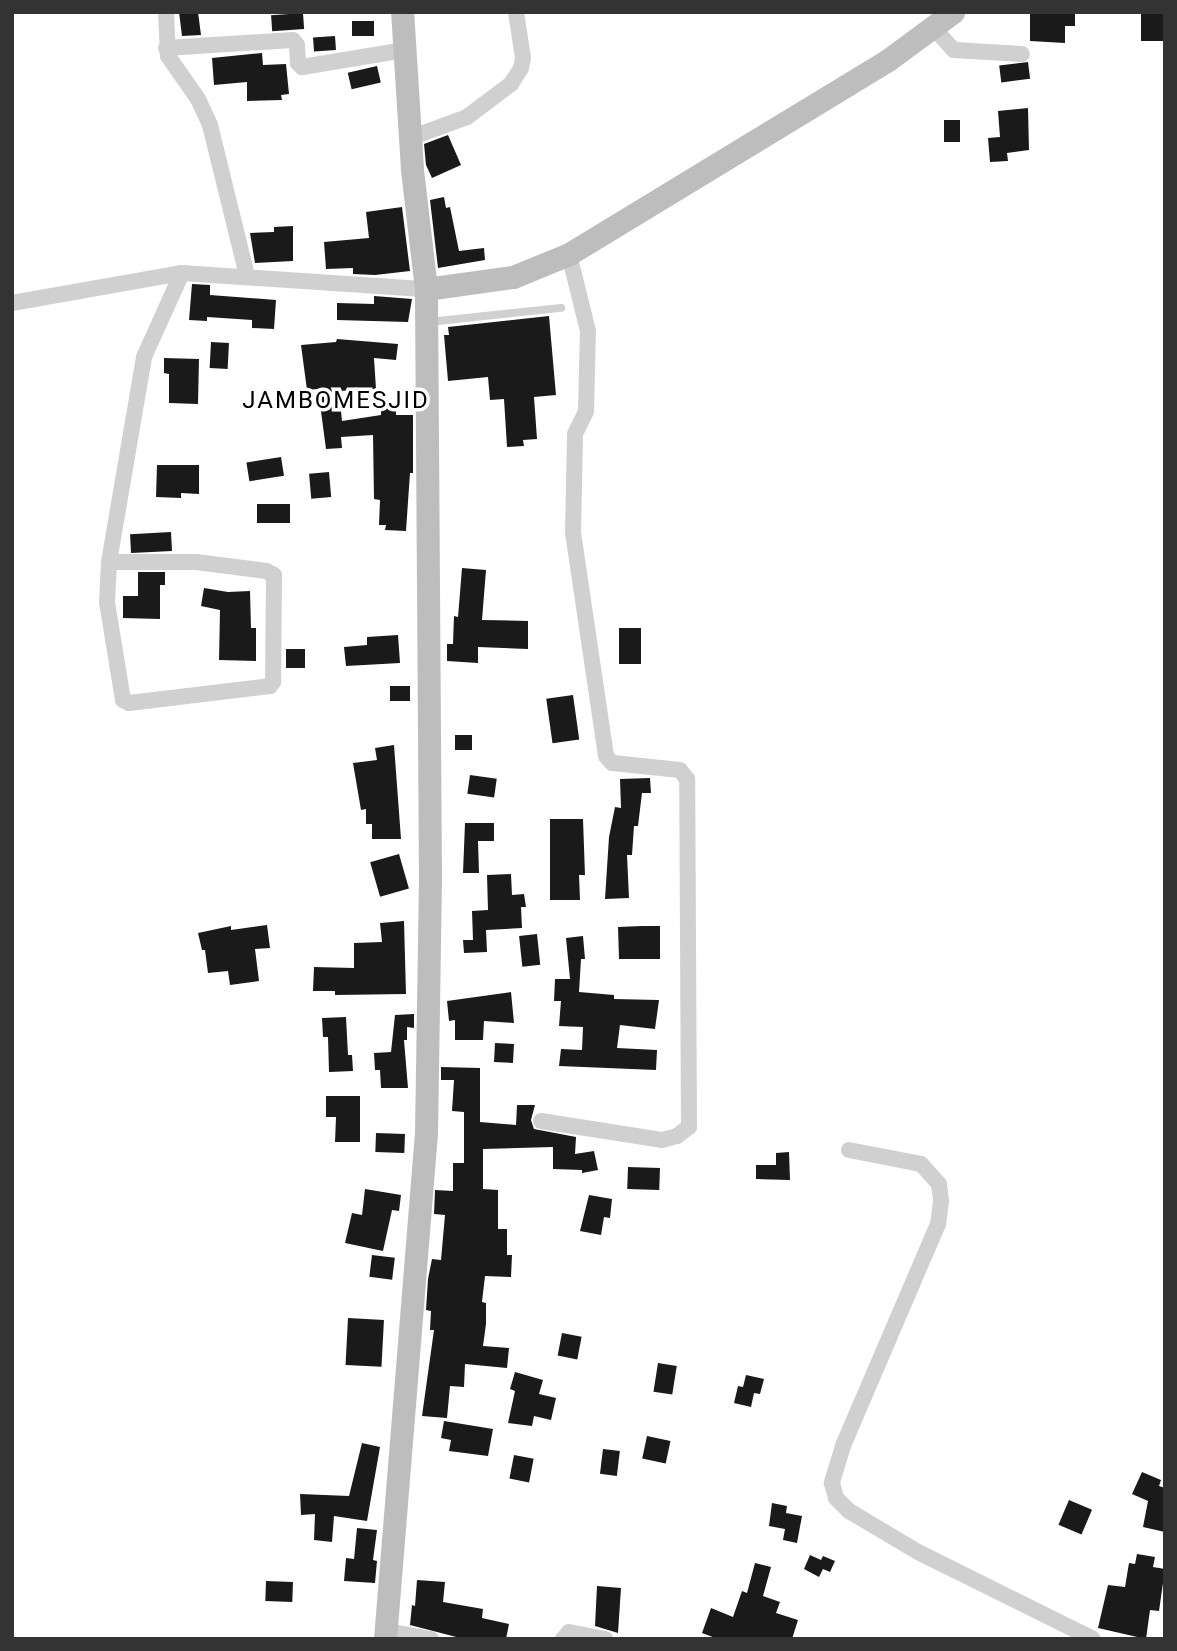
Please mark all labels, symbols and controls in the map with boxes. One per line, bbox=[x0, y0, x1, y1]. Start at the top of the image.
district label: JAMBOMESJID bbox=[244, 387, 428, 415]

